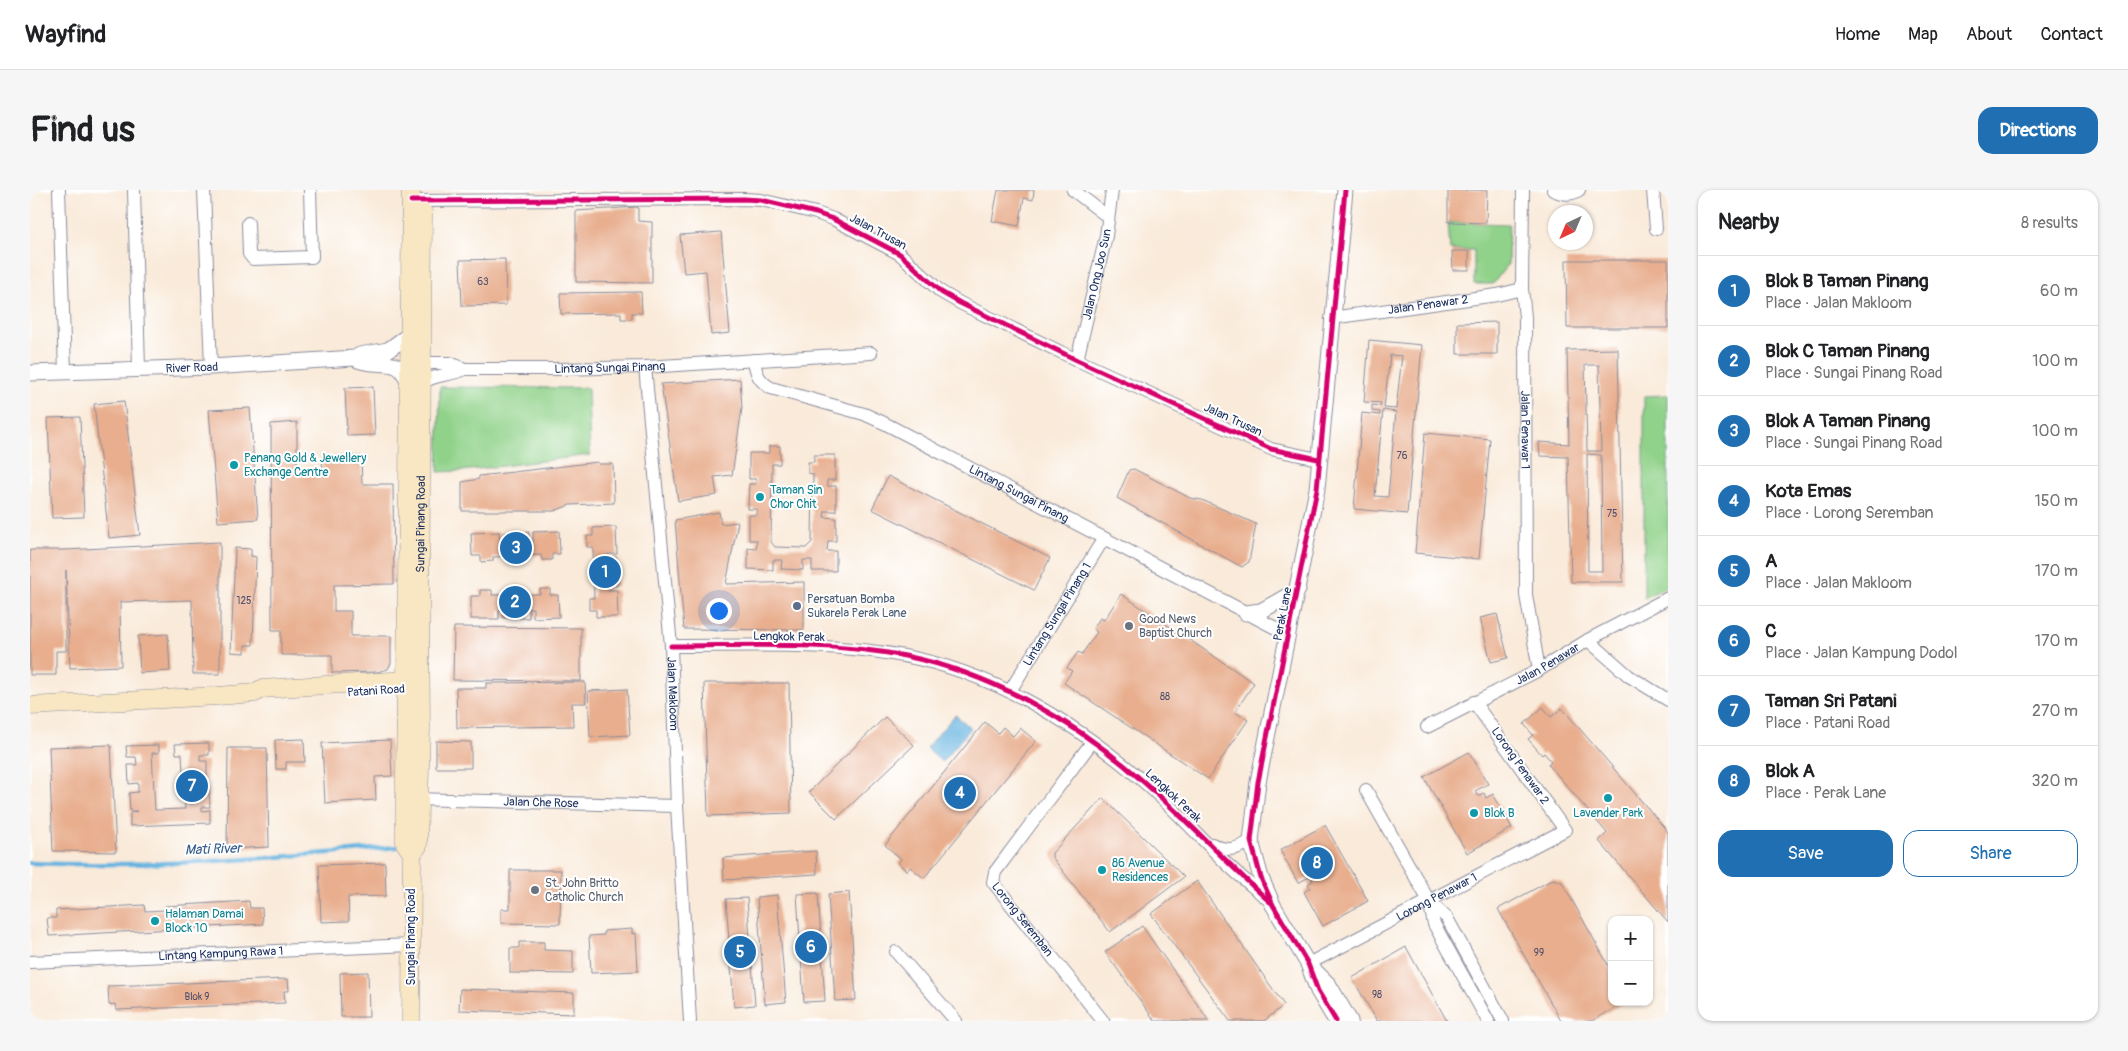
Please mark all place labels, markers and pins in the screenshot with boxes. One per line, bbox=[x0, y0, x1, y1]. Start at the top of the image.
place label: Penang Gold & Jewellery Exchange Centre bbox=[244, 451, 366, 480]
marker: Penang Gold & Jewellery Exchange Centre bbox=[228, 459, 240, 471]
place label: Taman Sin Chor Chit bbox=[770, 483, 823, 512]
marker: Taman Sin Chor Chit bbox=[754, 491, 766, 503]
pin: 3 bbox=[500, 529, 532, 567]
pin: 1 bbox=[589, 553, 621, 591]
pin: 2 bbox=[499, 583, 531, 621]
place label: Persatuan Bomba Sukarela Perak Lane bbox=[807, 592, 906, 621]
marker: Persatuan Bomba Sukarela Perak Lane bbox=[791, 600, 803, 612]
place label: Good News Baptist Church bbox=[1139, 612, 1212, 641]
marker: Good News Baptist Church bbox=[1123, 620, 1135, 632]
pin: 7 bbox=[176, 767, 208, 805]
pin: 4 bbox=[944, 774, 976, 812]
marker: Lavender Park bbox=[1602, 792, 1614, 804]
place label: Blok B bbox=[1484, 806, 1515, 821]
place label: Lavender Park bbox=[1573, 806, 1643, 821]
marker: Blok B bbox=[1468, 807, 1480, 819]
pin: 8 bbox=[1301, 844, 1333, 882]
place label: 86 Avenue Residences bbox=[1112, 856, 1169, 885]
marker: 86 Avenue Residences bbox=[1096, 864, 1108, 876]
place label: St. John Britto Catholic Church bbox=[545, 876, 624, 905]
marker: St. John Britto Catholic Church bbox=[529, 884, 541, 896]
place label: Halaman Damai Block 10 bbox=[165, 907, 243, 936]
marker: Halaman Damai Block 10 bbox=[149, 915, 161, 927]
pin: 6 bbox=[795, 928, 827, 966]
pin: 5 bbox=[724, 933, 756, 971]

